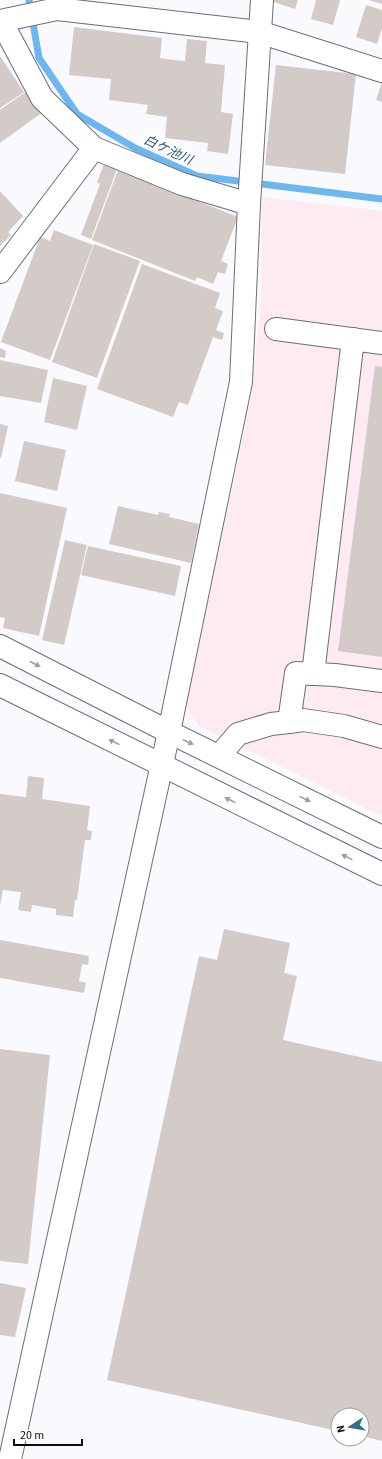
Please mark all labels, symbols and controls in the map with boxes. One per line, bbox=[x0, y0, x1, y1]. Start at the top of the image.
water label: 白ケ池川 bbox=[141, 131, 197, 170]
one-way arrow bbox=[29, 661, 41, 667]
one-way arrow bbox=[183, 738, 194, 745]
one-way arrow bbox=[108, 739, 120, 745]
one-way arrow bbox=[225, 796, 236, 803]
one-way arrow bbox=[299, 796, 311, 802]
one-way arrow bbox=[341, 854, 353, 860]
north arrow bbox=[330, 1407, 370, 1447]
scale bar bbox=[14, 1421, 82, 1447]
text: N bbox=[333, 1424, 349, 1434]
text: 20 m bbox=[20, 1427, 44, 1444]

